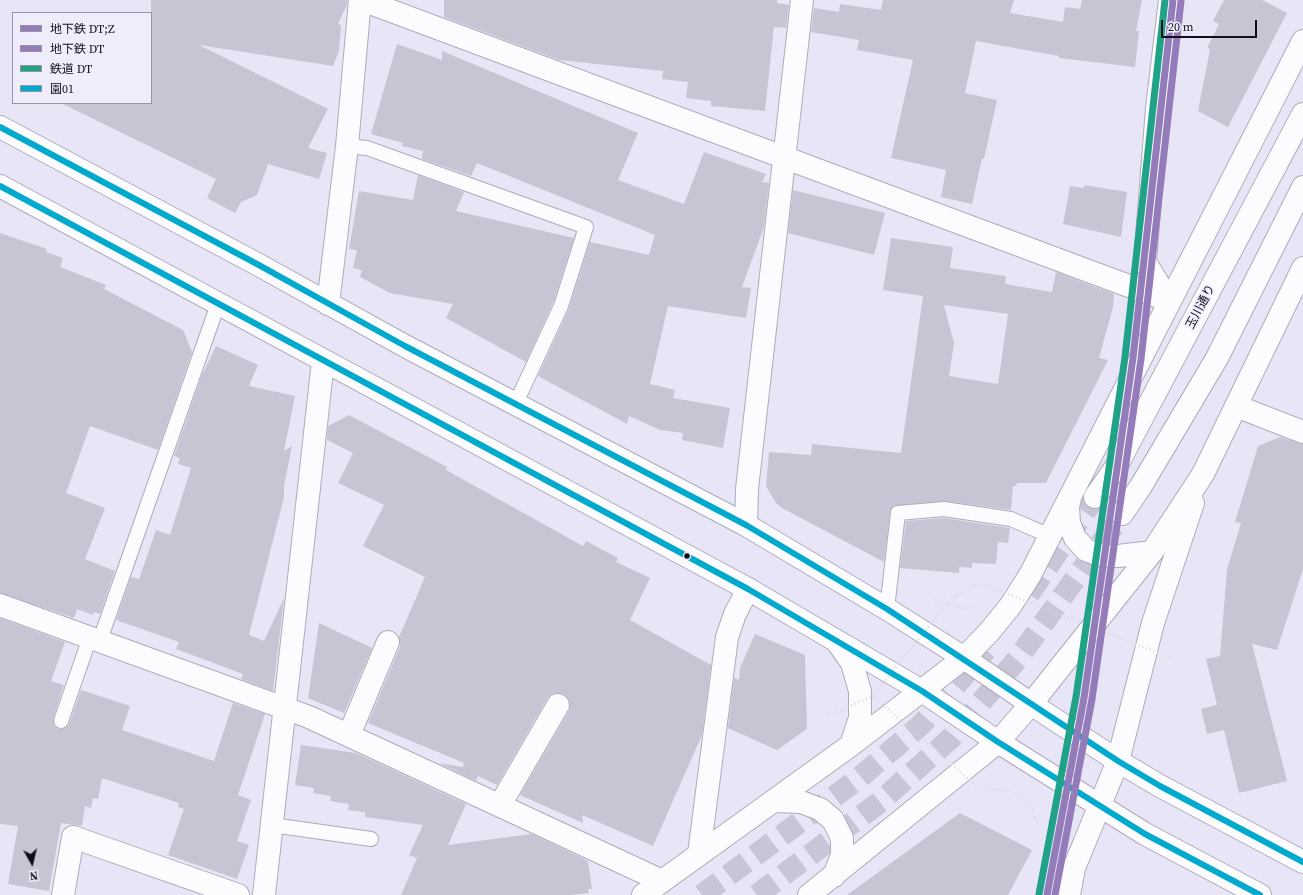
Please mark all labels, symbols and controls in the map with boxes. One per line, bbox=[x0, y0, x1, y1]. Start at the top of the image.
legend bbox=[12, 12, 152, 104]
scale bar bbox=[1163, 12, 1259, 38]
text: 20 m bbox=[1168, 19, 1194, 35]
text: 地下鉄 DT;Z bbox=[50, 21, 115, 37]
text: 地下鉄 DT bbox=[50, 41, 104, 57]
text: 鉄道 DT bbox=[50, 61, 92, 77]
text: 園01 bbox=[50, 81, 74, 97]
street label: 玉川通り bbox=[1183, 282, 1219, 332]
unlabelled marker bbox=[682, 551, 692, 561]
north arrow bbox=[12, 843, 52, 883]
text: N bbox=[29, 867, 39, 883]

